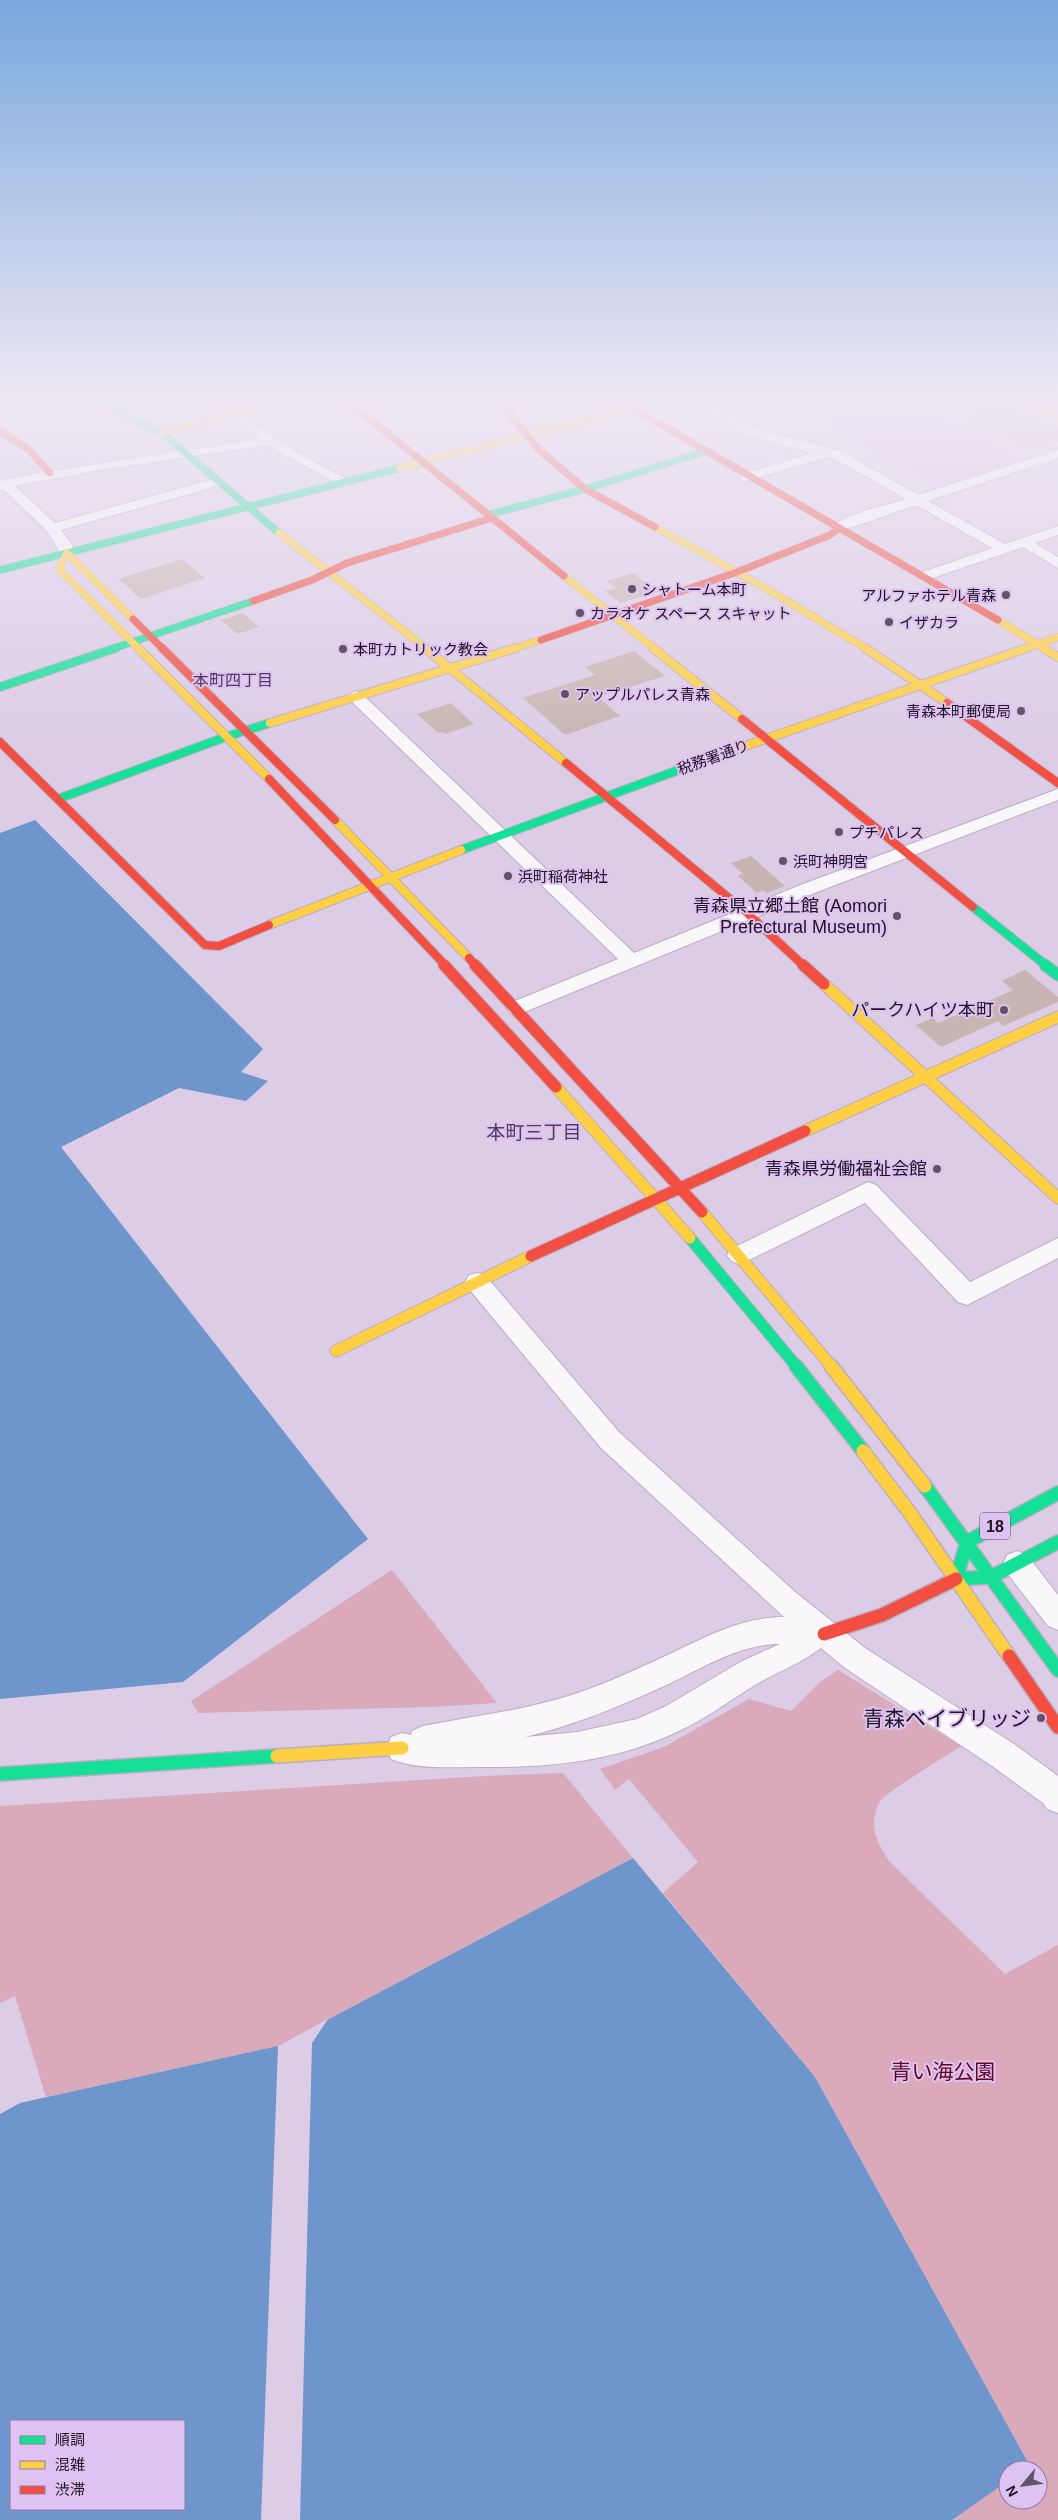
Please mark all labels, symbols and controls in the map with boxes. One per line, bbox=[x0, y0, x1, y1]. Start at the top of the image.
place label: シャトーム本町 bbox=[642, 581, 747, 598]
marker: シャトーム本町 bbox=[626, 583, 638, 595]
place label: アルファホテル青森 bbox=[861, 587, 996, 604]
marker: アルファホテル青森 bbox=[1000, 589, 1012, 601]
place label: カラオケ スペース スキャット bbox=[590, 605, 792, 622]
marker: カラオケ スペース スキャット bbox=[574, 607, 586, 619]
place label: イザカラ bbox=[899, 614, 959, 631]
marker: イザカラ bbox=[883, 616, 895, 628]
place label: 本町カトリック教会 bbox=[353, 641, 488, 658]
marker: 本町カトリック教会 bbox=[337, 643, 349, 655]
district label: 本町四丁目 bbox=[193, 672, 273, 689]
place label: アップルパレス青森 bbox=[575, 686, 710, 703]
marker: アップルパレス青森 bbox=[559, 688, 571, 700]
place label: 青森本町郵便局 bbox=[906, 703, 1011, 720]
marker: 青森本町郵便局 bbox=[1015, 705, 1027, 717]
street label: 税務署通り bbox=[675, 736, 751, 778]
place label: プチパレス bbox=[849, 824, 924, 841]
marker: プチパレス bbox=[833, 826, 845, 838]
place label: 浜町神明宮 bbox=[793, 853, 868, 870]
marker: 浜町神明宮 bbox=[777, 855, 789, 867]
place label: 浜町稲荷神社 bbox=[518, 868, 608, 885]
marker: 浜町稲荷神社 bbox=[502, 870, 514, 882]
place label: 青森県立郷土館 (Aomori Prefectural Museum) bbox=[693, 896, 887, 937]
marker: 青森県立郷土館 (Aomori Prefectural Museum) bbox=[891, 910, 903, 922]
place label: パークハイツ本町 bbox=[851, 1000, 994, 1020]
marker: パークハイツ本町 bbox=[998, 1004, 1010, 1016]
district label: 本町三丁目 bbox=[486, 1122, 582, 1143]
place label: 青森県労働福祉会館 bbox=[765, 1159, 927, 1179]
marker: 青森県労働福祉会館 bbox=[931, 1163, 943, 1175]
road number: 18 bbox=[980, 1512, 1010, 1540]
place label: 青森ベイブリッジ bbox=[863, 1707, 1031, 1730]
marker: 青森ベイブリッジ bbox=[1035, 1712, 1047, 1724]
park label: 青い海公園 bbox=[891, 2060, 996, 2083]
legend bbox=[10, 2420, 185, 2510]
text: 順調 bbox=[55, 2431, 85, 2448]
text: 混雑 bbox=[55, 2456, 85, 2473]
north arrow bbox=[998, 2460, 1048, 2510]
text: 渋滞 bbox=[55, 2481, 85, 2498]
text: N bbox=[1002, 2483, 1021, 2500]

